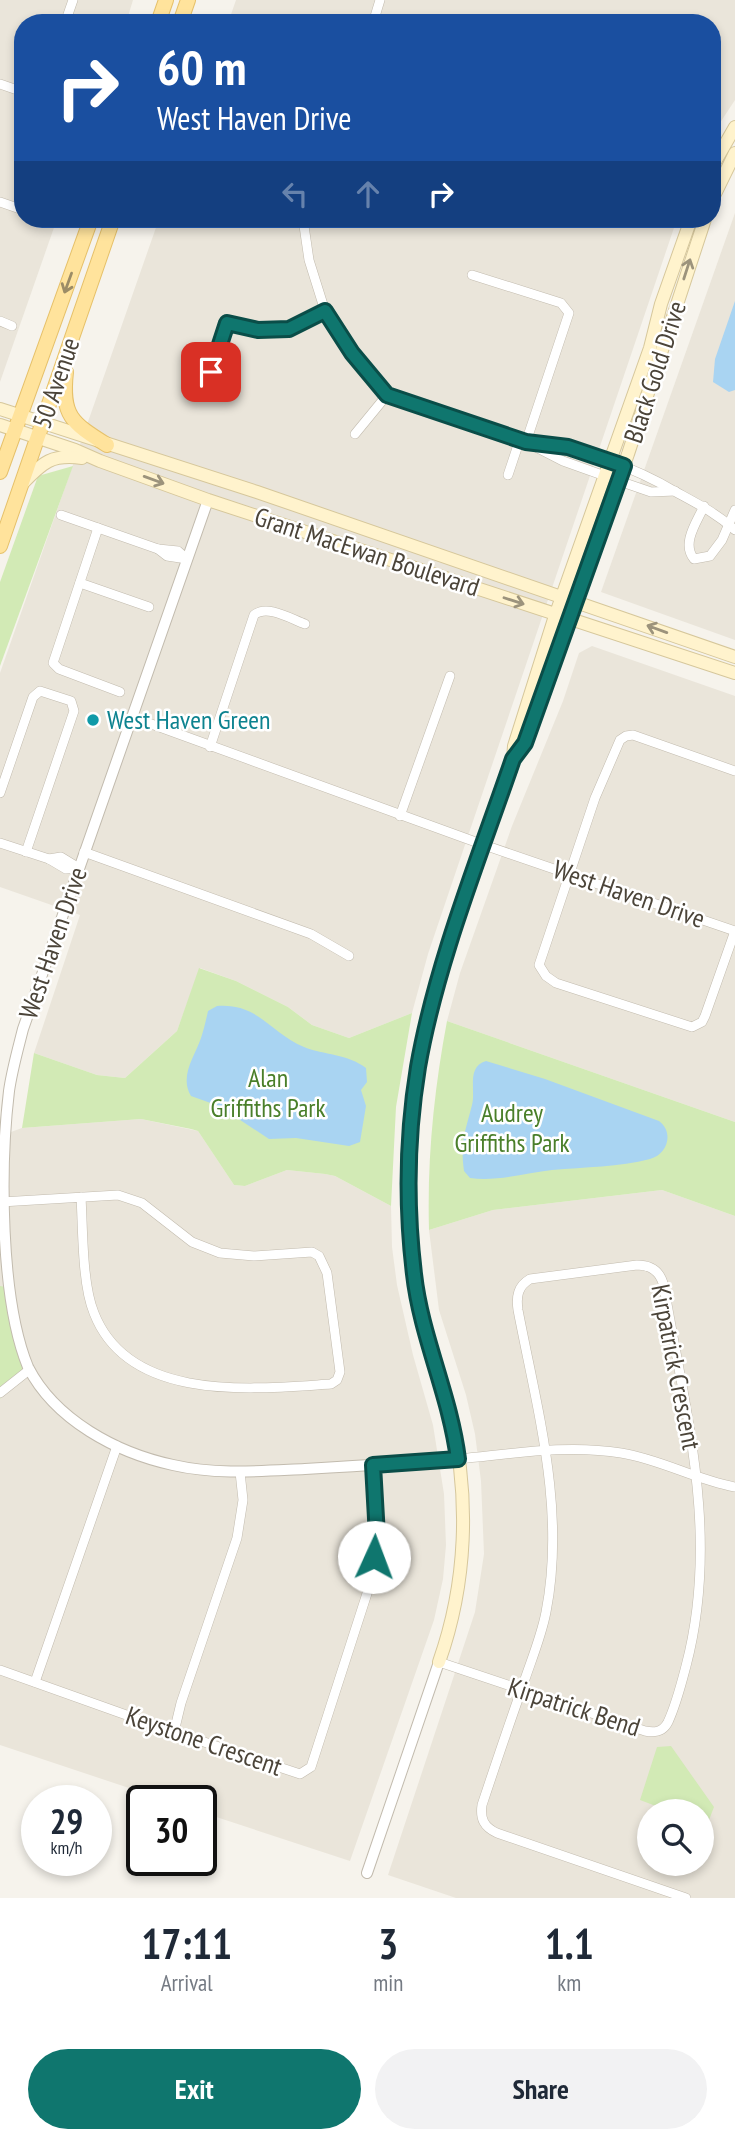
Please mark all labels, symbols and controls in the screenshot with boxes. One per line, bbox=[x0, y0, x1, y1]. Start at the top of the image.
text: 60 m bbox=[157, 35, 246, 99]
icon: right bbox=[42, 42, 133, 133]
text: West Haven Drive bbox=[157, 97, 352, 139]
icon: left bbox=[276, 175, 314, 213]
icon: ahead bbox=[349, 175, 387, 213]
icon: right bbox=[422, 175, 460, 213]
one-way arrow bbox=[682, 259, 695, 281]
one-way arrow bbox=[60, 271, 73, 293]
street label: Black Gold Drive bbox=[616, 297, 693, 447]
street label: 50 Avenue bbox=[25, 333, 86, 433]
pin bbox=[181, 342, 241, 402]
icon: arrive bbox=[192, 353, 230, 391]
one-way arrow bbox=[143, 475, 165, 487]
street label: Grant MacEwan Boulevard bbox=[251, 500, 484, 603]
one-way arrow bbox=[503, 595, 525, 608]
one-way arrow bbox=[647, 622, 668, 635]
place label: West Haven Green bbox=[107, 703, 270, 736]
marker: West Haven Green bbox=[85, 712, 101, 728]
street label: West Haven Drive bbox=[549, 852, 709, 935]
street label: West Haven Drive bbox=[11, 863, 94, 1023]
park label: Alan Griffiths Park bbox=[210, 1061, 326, 1124]
park label: Audrey Griffiths Park bbox=[454, 1096, 570, 1159]
street label: Kirpatrick Crescent bbox=[644, 1281, 709, 1452]
position arrow bbox=[337, 1520, 411, 1594]
street label: Kirpatrick Bend bbox=[504, 1670, 644, 1743]
street label: Keystone Crescent bbox=[122, 1698, 287, 1783]
speed limit sign: 30 bbox=[126, 1785, 217, 1876]
text: 29 bbox=[50, 1798, 83, 1844]
map controls bbox=[637, 1799, 714, 1876]
button: search bbox=[637, 1799, 714, 1876]
text: km/h bbox=[51, 1836, 82, 1859]
text: 17:11 bbox=[141, 1916, 232, 1971]
text: 3 bbox=[378, 1916, 398, 1971]
text: 1.1 bbox=[545, 1916, 594, 1971]
text: Arrival bbox=[161, 1968, 213, 1997]
text: min bbox=[373, 1968, 403, 1997]
text: km bbox=[557, 1968, 581, 1997]
button: Exit bbox=[28, 2049, 361, 2129]
button: Share bbox=[375, 2049, 707, 2129]

